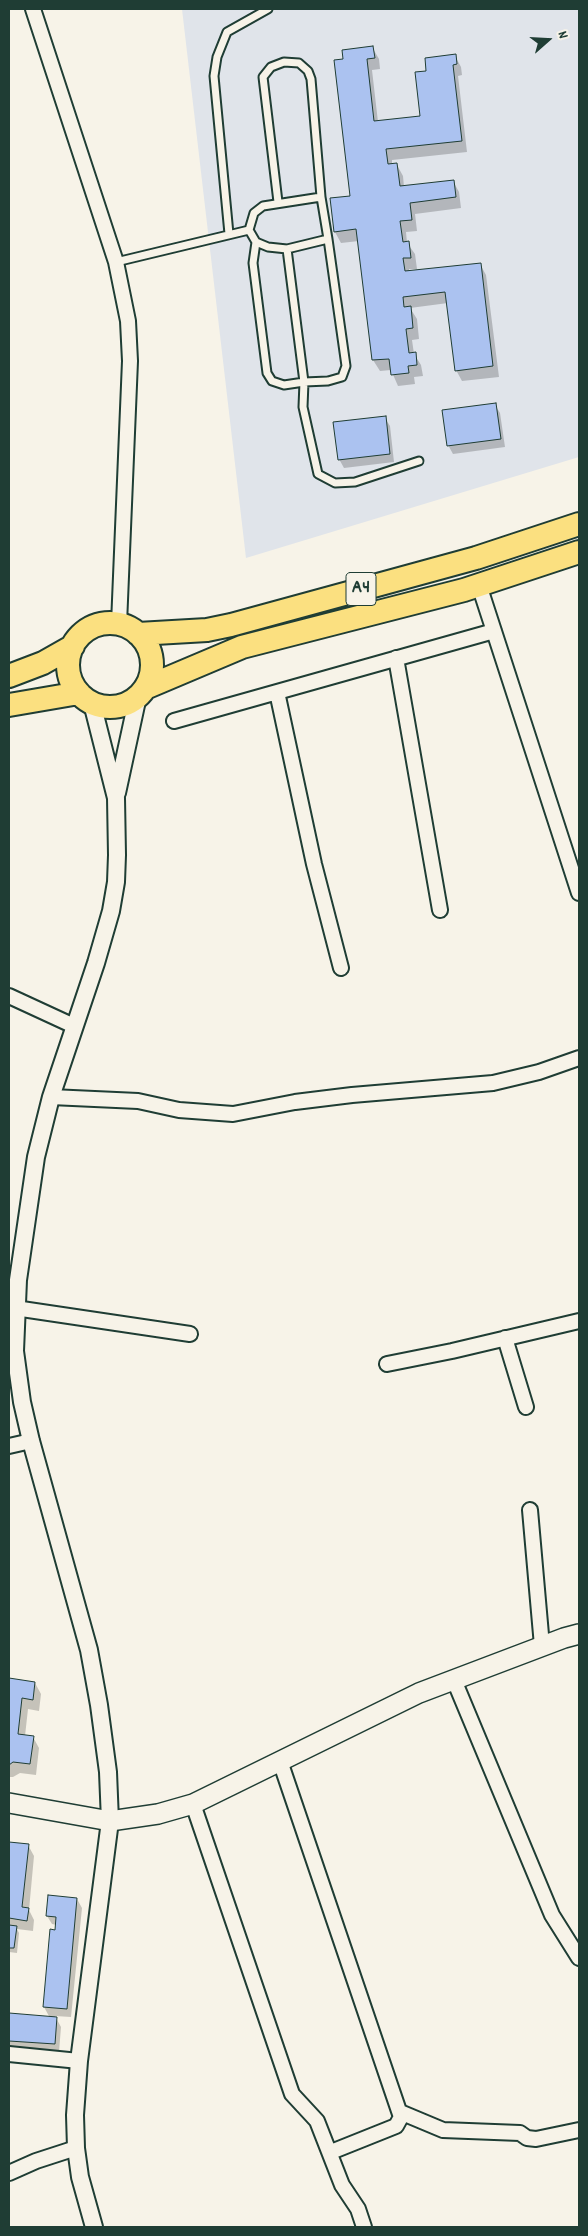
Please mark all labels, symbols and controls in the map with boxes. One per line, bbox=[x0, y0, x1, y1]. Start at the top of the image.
north arrow bbox=[523, 15, 573, 65]
text: N bbox=[552, 29, 573, 42]
road number: A4 bbox=[346, 572, 376, 606]

